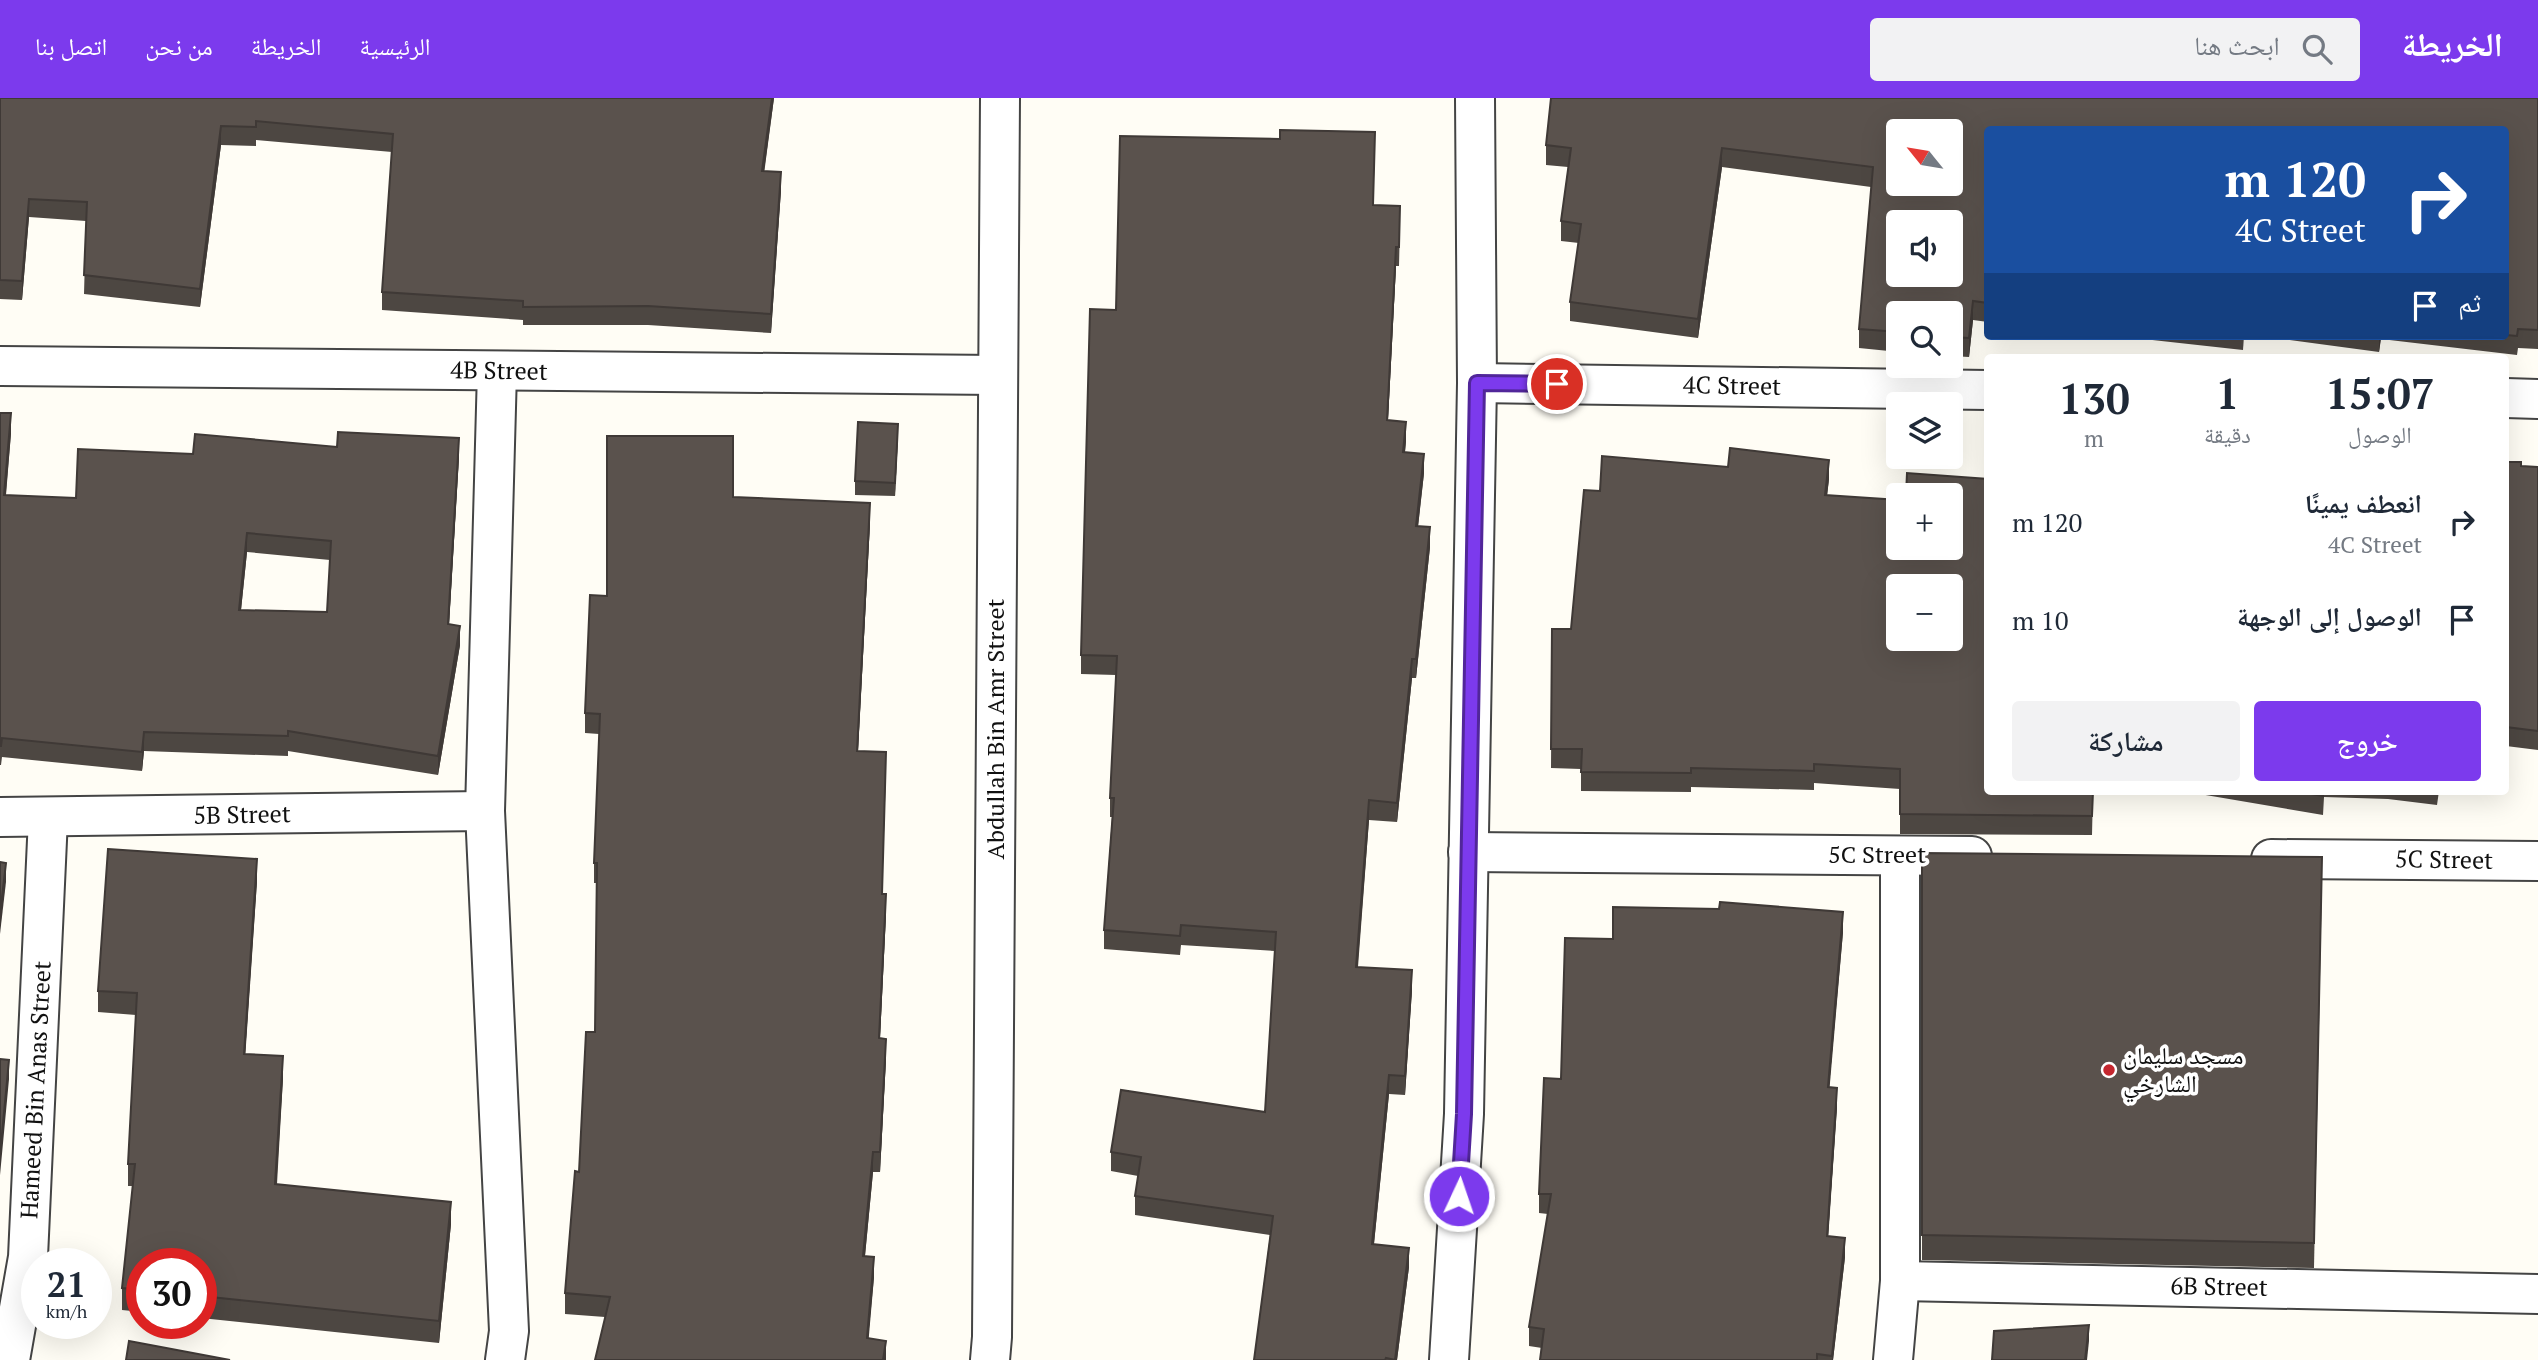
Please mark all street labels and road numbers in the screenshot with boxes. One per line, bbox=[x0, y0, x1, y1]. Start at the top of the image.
street label: 4B Street bbox=[450, 353, 548, 387]
street label: 4C Street bbox=[1683, 368, 1781, 402]
street label: Abdullah Bin Amr Street bbox=[979, 598, 1011, 859]
street label: 5B Street bbox=[193, 797, 291, 831]
street label: 5C Street bbox=[1828, 838, 1926, 870]
street label: 5C Street bbox=[2395, 842, 2493, 876]
street label: Hameed Bin Anas Street bbox=[12, 960, 58, 1220]
street label: 6B Street bbox=[2170, 1269, 2268, 1303]

